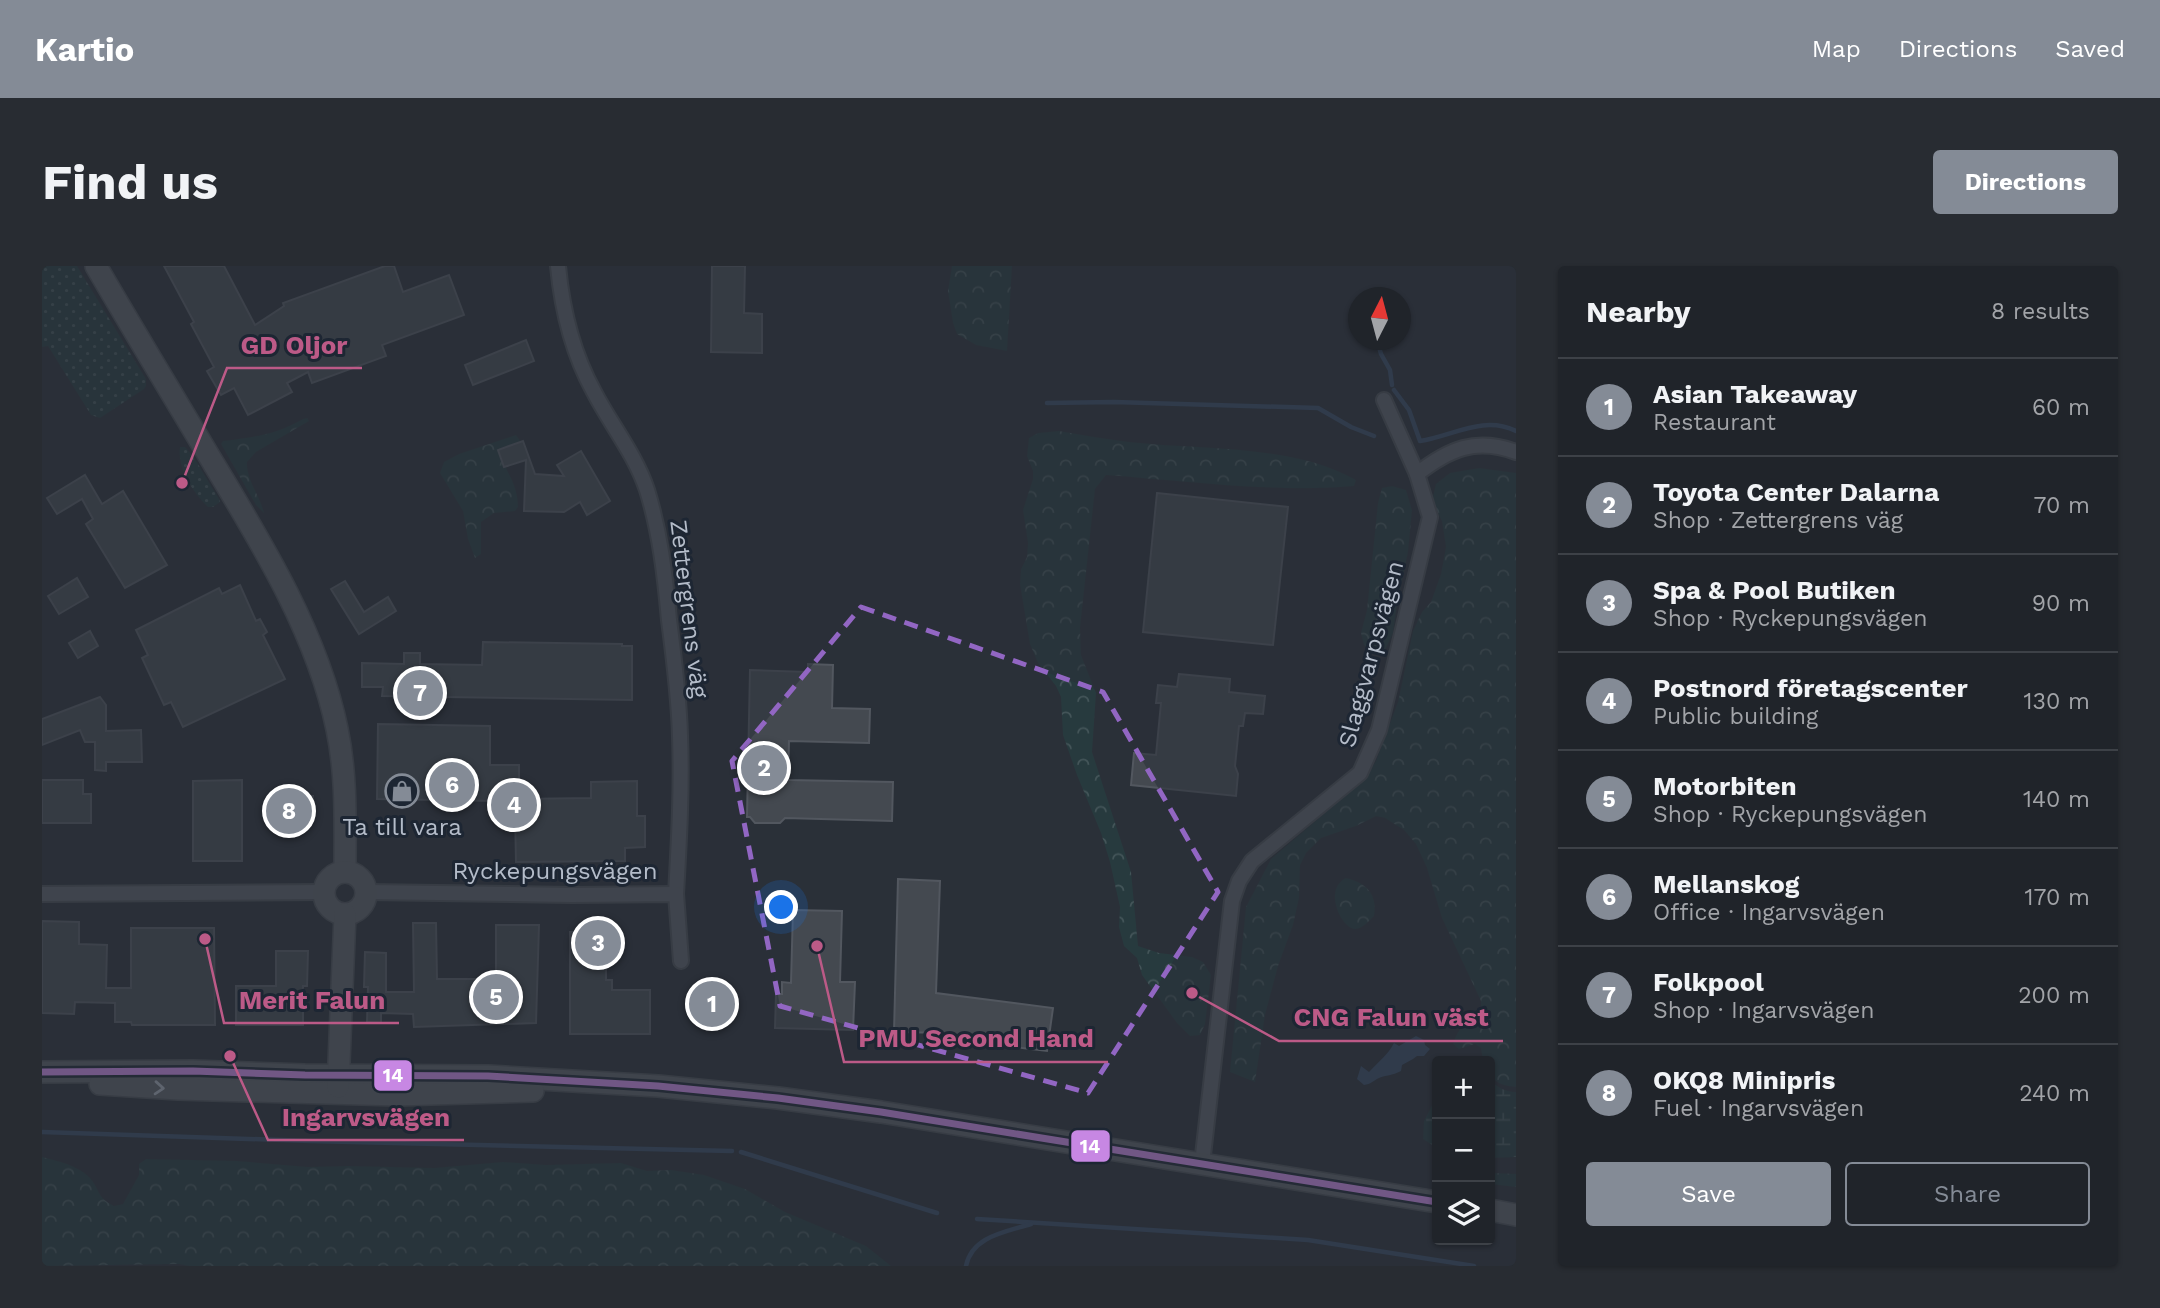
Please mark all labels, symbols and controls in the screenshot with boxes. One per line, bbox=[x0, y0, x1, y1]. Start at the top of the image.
text: Kartio bbox=[35, 30, 134, 69]
text: Map bbox=[1812, 35, 1861, 63]
text: Directions bbox=[1899, 35, 2017, 63]
text: Saved bbox=[2055, 35, 2125, 63]
button: Directions bbox=[1933, 150, 2118, 214]
text: Find us bbox=[42, 153, 218, 211]
north arrow bbox=[1348, 287, 1411, 350]
text: Nearby bbox=[1586, 294, 1691, 329]
text: 8 results bbox=[1991, 298, 2090, 325]
callout: GD Oljor bbox=[227, 321, 362, 368]
text: GD Oljor bbox=[241, 330, 348, 360]
text: Asian Takeaway bbox=[1653, 379, 1857, 409]
text: 1 bbox=[1604, 394, 1614, 421]
text: 60 m bbox=[2032, 394, 2090, 421]
text: Restaurant bbox=[1653, 409, 1776, 436]
text: Toyota Center Dalarna bbox=[1653, 477, 1939, 507]
text: 2 bbox=[1602, 492, 1616, 519]
text: 70 m bbox=[2033, 492, 2090, 519]
text: Shop · Zettergrens väg bbox=[1653, 507, 1903, 534]
street label: Zettergrens väg bbox=[664, 518, 714, 700]
street label: Slaggvarpsvägen bbox=[1333, 558, 1409, 750]
text: Spa & Pool Butiken bbox=[1653, 575, 1896, 605]
text: 3 bbox=[1602, 590, 1616, 617]
text: 90 m bbox=[2032, 590, 2090, 617]
text: Shop · Ryckepungsvägen bbox=[1653, 605, 1928, 632]
pin: 7 bbox=[397, 667, 443, 719]
text: Postnord företagscenter bbox=[1653, 673, 1968, 703]
text: 4 bbox=[1602, 688, 1616, 715]
text: 130 m bbox=[2024, 688, 2090, 715]
text: Public building bbox=[1653, 703, 1818, 730]
pin: 2 bbox=[741, 742, 787, 794]
pin: 6 bbox=[429, 759, 475, 811]
text: Motorbiten bbox=[1653, 771, 1797, 801]
shop icon: Ta till vara bbox=[383, 772, 421, 810]
pin: 4 bbox=[491, 779, 537, 831]
pin: 8 bbox=[266, 785, 312, 837]
text: 5 bbox=[1602, 786, 1616, 813]
text: 140 m bbox=[2023, 786, 2090, 813]
text: Shop · Ryckepungsvägen bbox=[1653, 801, 1928, 828]
place label: Ta till vara bbox=[342, 813, 462, 841]
street label: Ryckepungsvägen bbox=[452, 857, 658, 885]
text: Mellanskog bbox=[1653, 869, 1799, 899]
text: 6 bbox=[1602, 884, 1616, 911]
text: 170 m bbox=[2025, 884, 2090, 911]
your location bbox=[764, 890, 798, 924]
text: Office · Ingarvsvägen bbox=[1653, 899, 1885, 926]
pin: 3 bbox=[575, 917, 621, 969]
text: Folkpool bbox=[1653, 967, 1764, 997]
pin: 5 bbox=[473, 971, 519, 1023]
callout: Merit Falun bbox=[224, 976, 399, 1023]
pin: 1 bbox=[689, 978, 735, 1030]
text: 7 bbox=[1602, 982, 1616, 1009]
text: 200 m bbox=[2018, 982, 2090, 1009]
text: Merit Falun bbox=[239, 985, 385, 1015]
callout: CNG Falun väst bbox=[1279, 994, 1503, 1041]
text: Shop · Ingarvsvägen bbox=[1653, 997, 1875, 1024]
text: CNG Falun väst bbox=[1293, 1002, 1489, 1032]
callout: PMU Second Hand bbox=[844, 1015, 1108, 1062]
text: PMU Second Hand bbox=[858, 1023, 1094, 1053]
map controls bbox=[1432, 1056, 1495, 1245]
button: + bbox=[1432, 1056, 1495, 1119]
line badge: 14 bbox=[373, 1059, 413, 1092]
text: 14 bbox=[383, 1064, 403, 1087]
text: OKQ8 Minipris bbox=[1653, 1065, 1835, 1095]
one-way arrow bbox=[154, 1080, 165, 1095]
text: 8 bbox=[1602, 1080, 1616, 1107]
text: 240 m bbox=[2019, 1080, 2090, 1107]
callout: Ingarvsvägen bbox=[268, 1093, 464, 1140]
text: Fuel · Ingarvsvägen bbox=[1653, 1095, 1864, 1122]
text: Ingarvsvägen bbox=[282, 1102, 450, 1132]
button: − bbox=[1432, 1119, 1495, 1182]
line badge: 14 bbox=[1070, 1129, 1111, 1163]
text: 14 bbox=[1080, 1135, 1100, 1158]
button: Save bbox=[1586, 1162, 1831, 1226]
button: Share bbox=[1845, 1162, 2090, 1226]
button: layers bbox=[1432, 1182, 1495, 1245]

